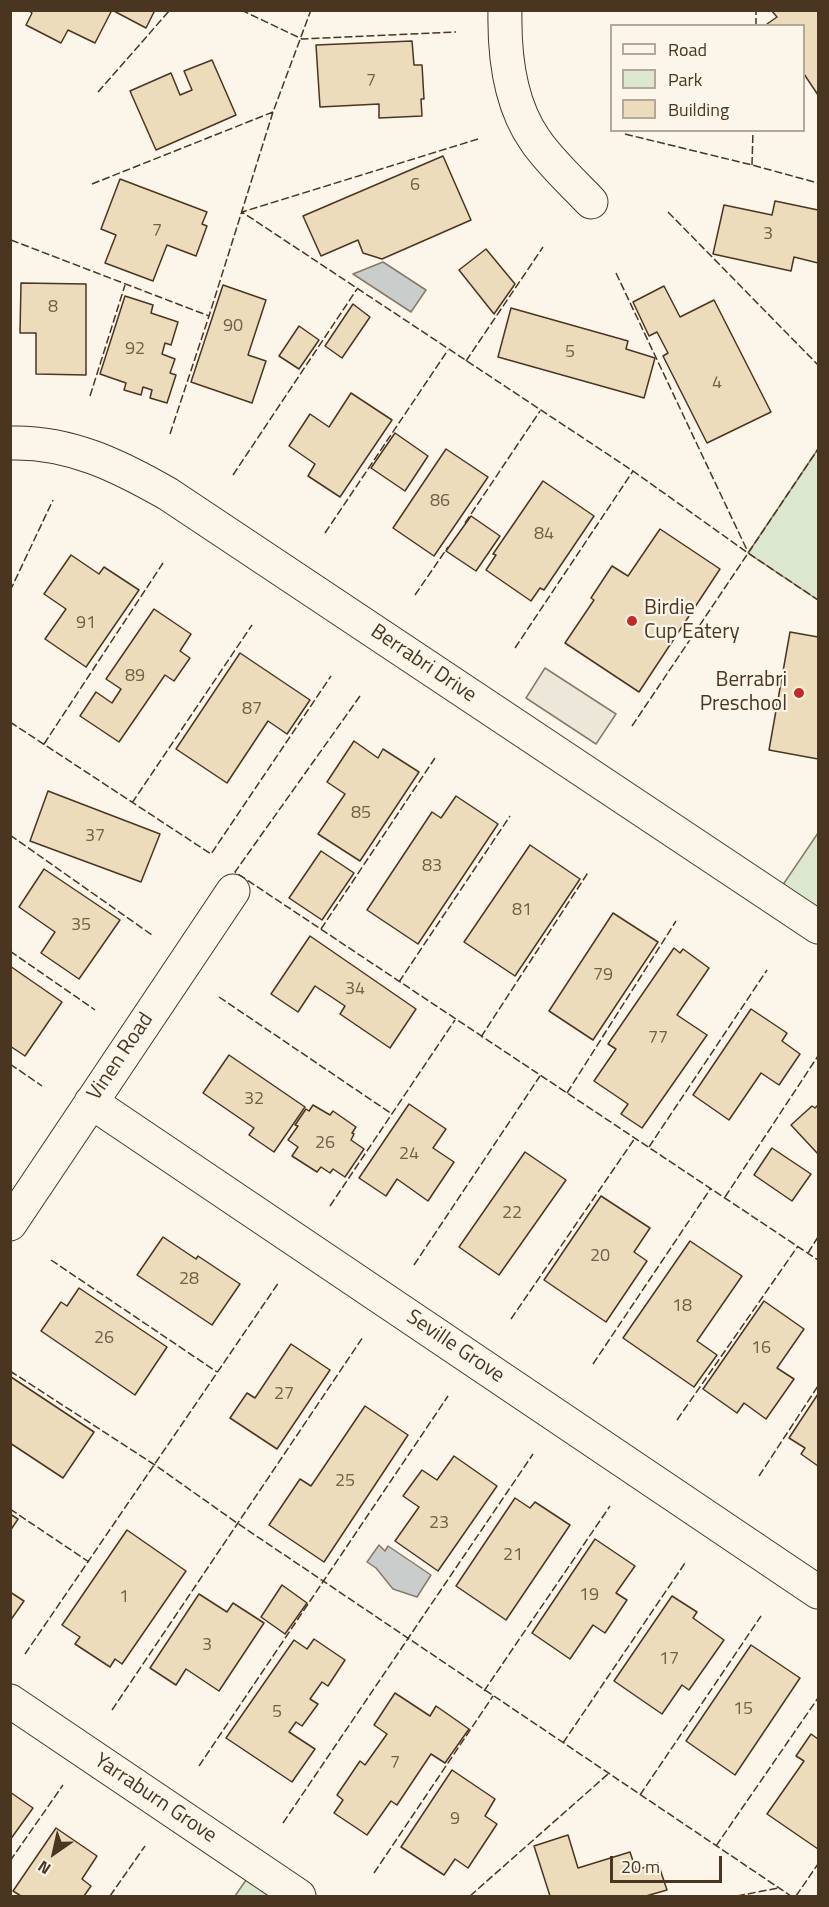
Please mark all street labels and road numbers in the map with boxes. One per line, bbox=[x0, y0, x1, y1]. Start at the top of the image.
street label: Berrabri Drive bbox=[365, 619, 481, 709]
street label: Vinen Road bbox=[83, 1008, 159, 1106]
street label: Seville Grove bbox=[401, 1305, 509, 1389]
street label: Yarraburn Grove bbox=[89, 1749, 221, 1849]

